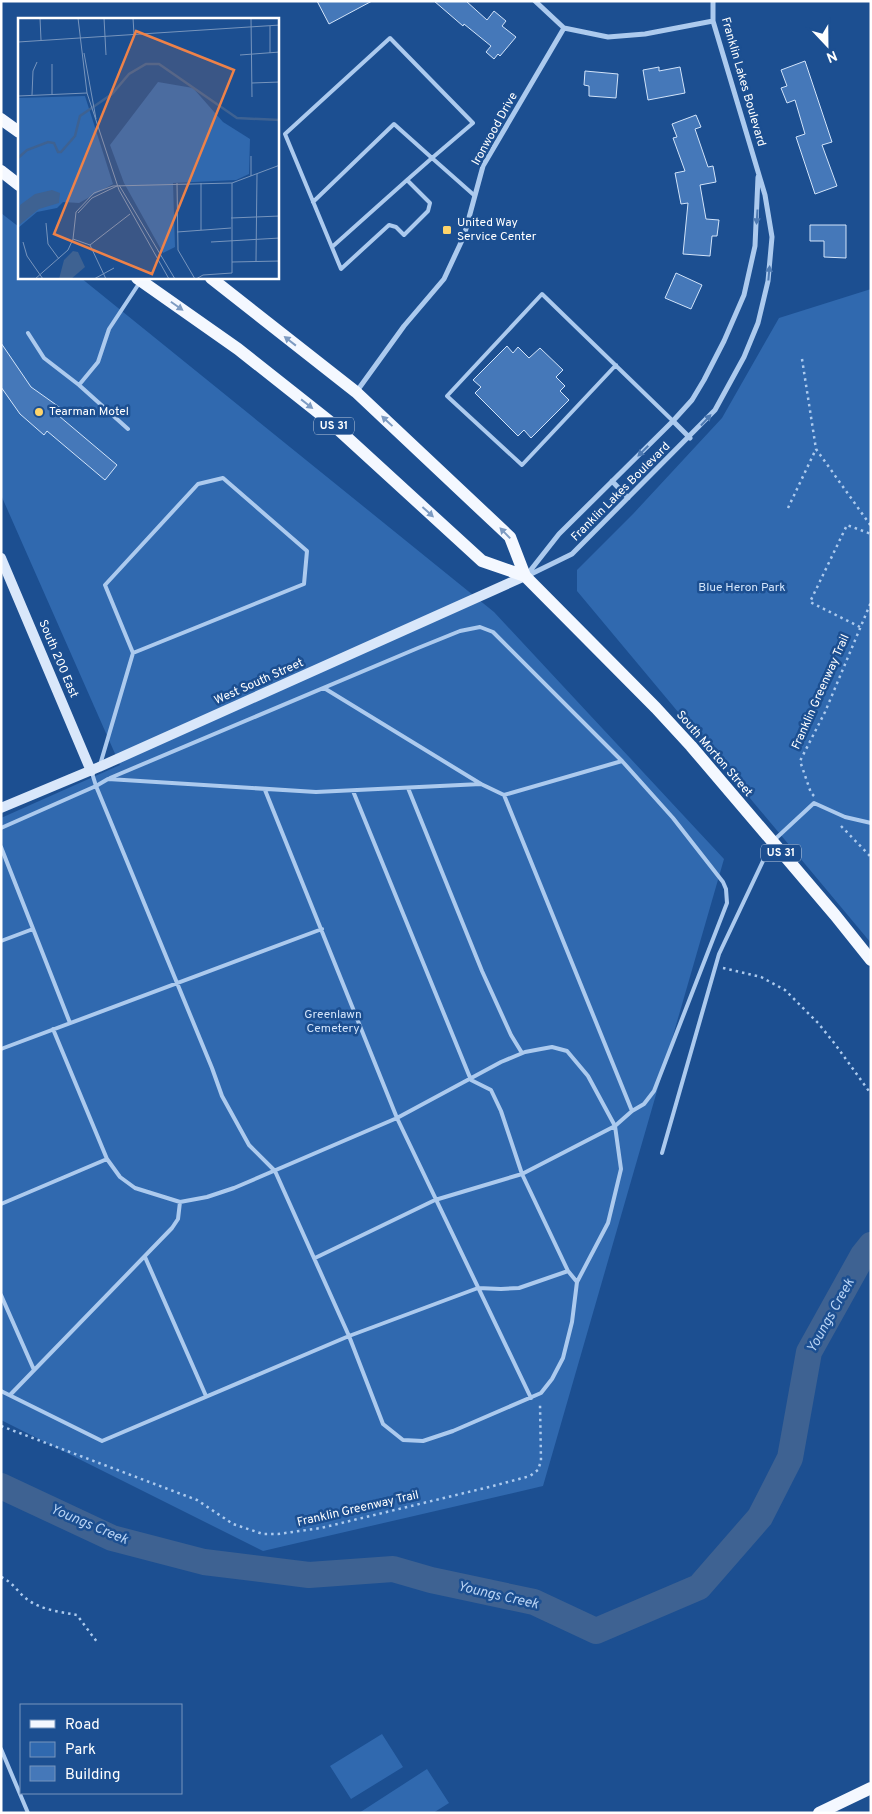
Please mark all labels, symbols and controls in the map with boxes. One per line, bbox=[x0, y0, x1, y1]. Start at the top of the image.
street label: Franklin Lakes Boulevard bbox=[717, 16, 769, 148]
inset map bbox=[18, 18, 279, 279]
north arrow bbox=[802, 20, 852, 70]
text: N bbox=[823, 46, 839, 65]
street label: Ironwood Drive bbox=[468, 90, 522, 168]
one-way arrow bbox=[752, 210, 760, 226]
place label: United Way Service Center bbox=[457, 215, 537, 245]
marker: United Way Service Center bbox=[441, 224, 453, 236]
one-way arrow bbox=[765, 264, 773, 280]
one-way arrow bbox=[170, 301, 184, 311]
one-way arrow bbox=[284, 335, 297, 346]
one-way arrow bbox=[300, 398, 313, 409]
place label: Tearman Motel bbox=[49, 404, 129, 420]
marker: Tearman Motel bbox=[33, 406, 45, 418]
one-way arrow bbox=[381, 415, 393, 427]
one-way arrow bbox=[700, 415, 712, 427]
road number: US 31 bbox=[314, 418, 354, 434]
street label: Franklin Lakes Boulevard bbox=[568, 439, 674, 545]
one-way arrow bbox=[637, 445, 649, 457]
one-way arrow bbox=[422, 506, 434, 518]
one-way arrow bbox=[499, 527, 511, 539]
park label: Blue Heron Park bbox=[698, 580, 786, 596]
street label: South 200 East bbox=[34, 618, 82, 700]
street label: Franklin Greenway Trail bbox=[788, 632, 854, 752]
street label: West South Street bbox=[212, 655, 306, 709]
street label: South Morton Street bbox=[672, 708, 756, 800]
road number: US 31 bbox=[761, 844, 801, 861]
park label: Greenlawn Cemetery bbox=[304, 1007, 362, 1037]
water label: Youngs Creek bbox=[804, 1275, 859, 1356]
street label: Franklin Greenway Trail bbox=[296, 1487, 420, 1531]
water label: Youngs Creek bbox=[48, 1501, 131, 1549]
water label: Youngs Creek bbox=[456, 1578, 541, 1614]
legend bbox=[20, 1704, 182, 1794]
text: Road bbox=[65, 1716, 100, 1735]
text: Park bbox=[65, 1741, 96, 1760]
text: Building bbox=[65, 1766, 120, 1785]

